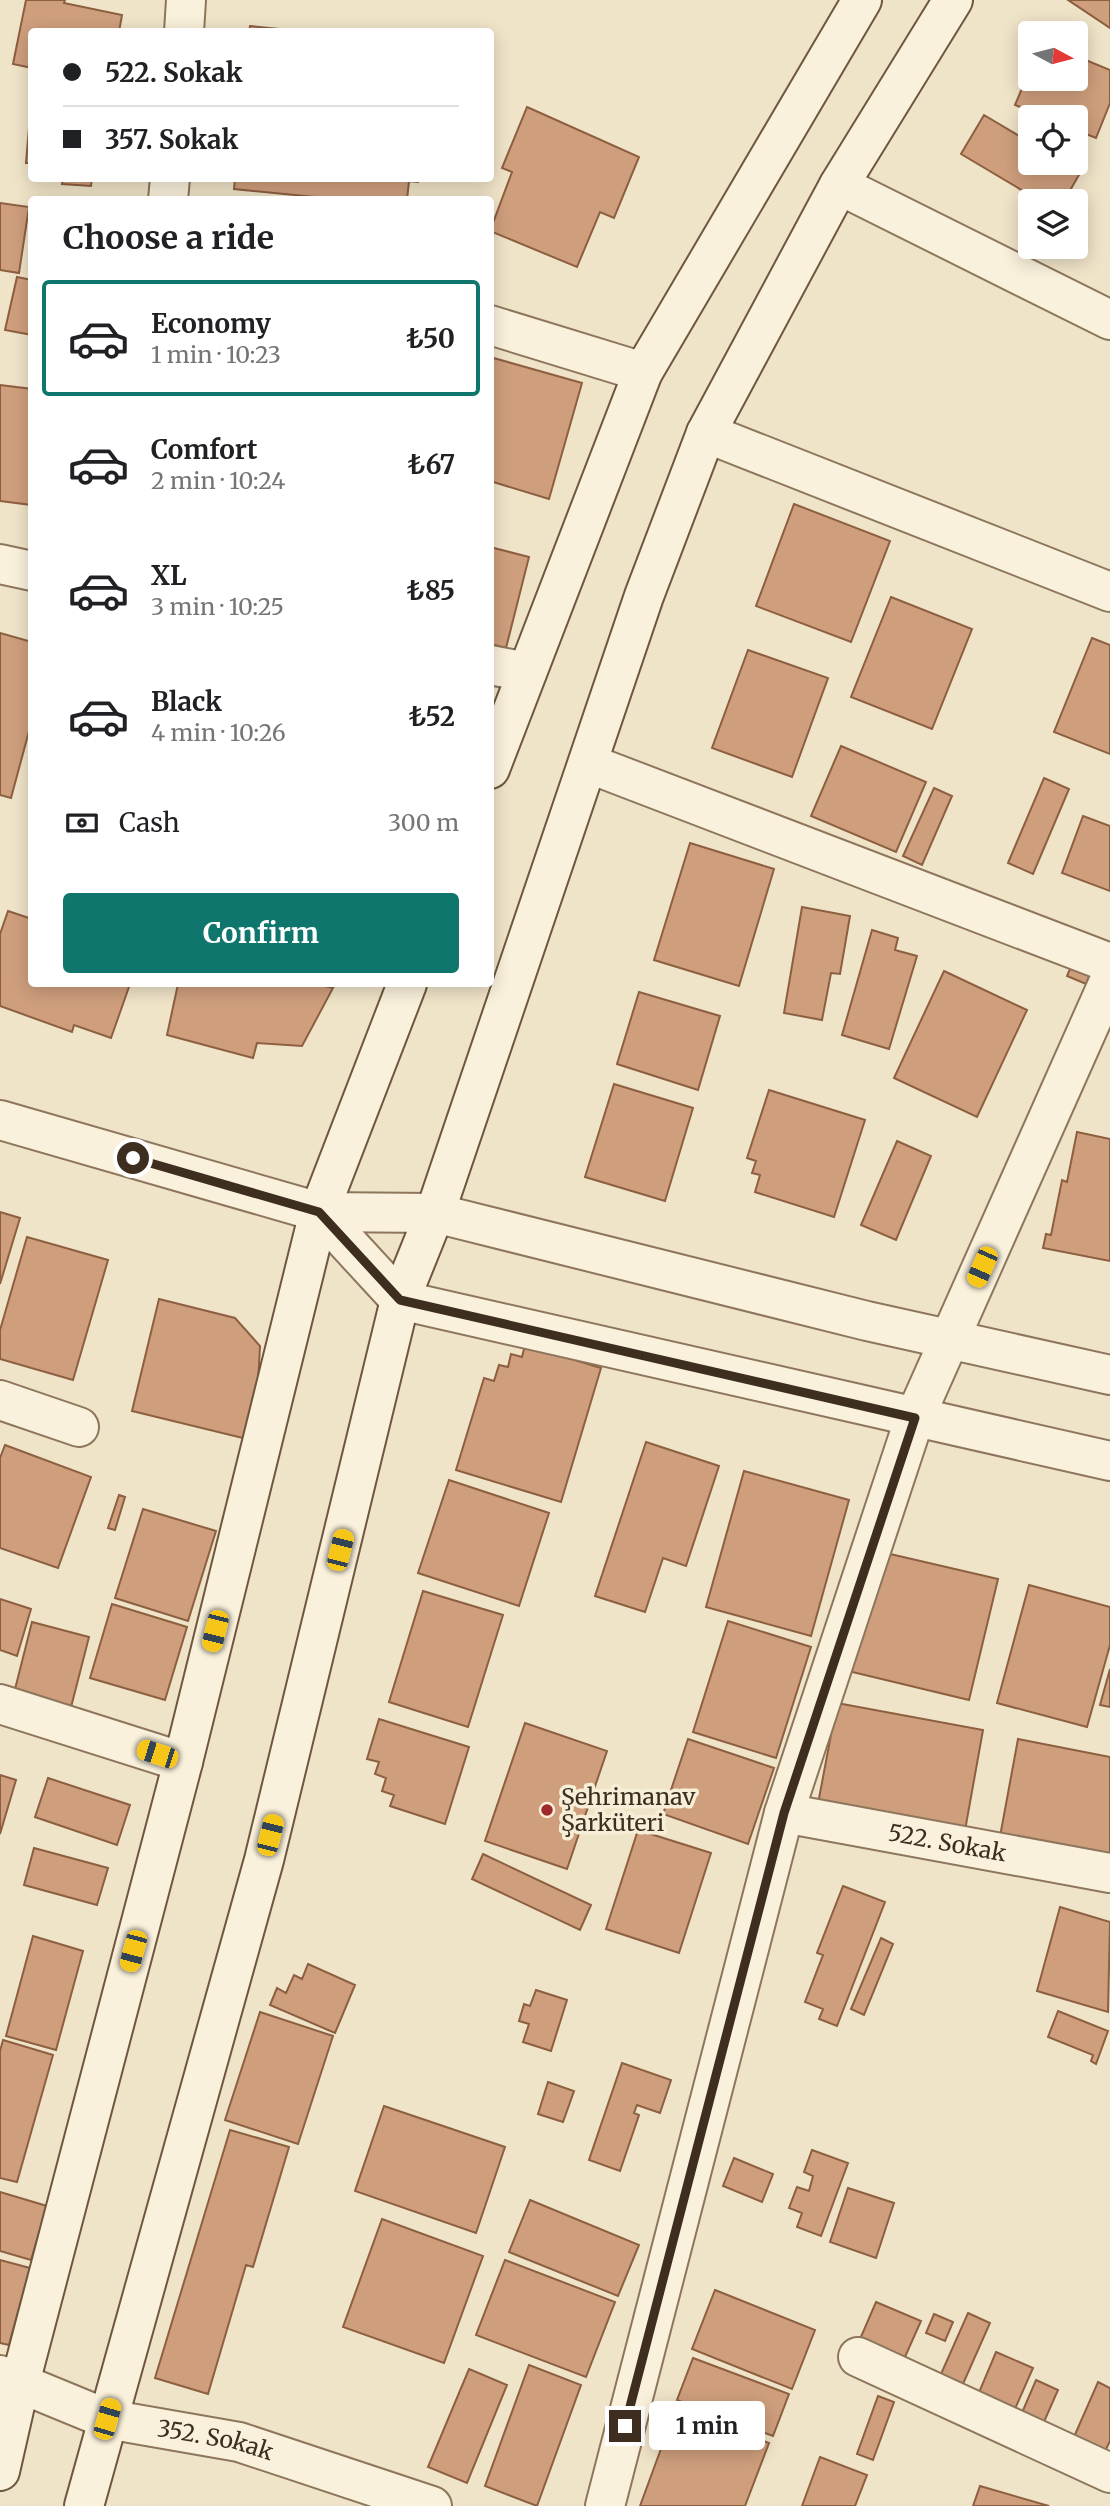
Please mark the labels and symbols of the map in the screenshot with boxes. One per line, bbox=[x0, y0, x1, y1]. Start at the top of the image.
north arrow bbox=[1018, 21, 1088, 91]
route start bbox=[117, 1142, 149, 1174]
car bbox=[964, 1244, 1001, 1290]
car bbox=[325, 1527, 356, 1573]
car bbox=[200, 1608, 231, 1654]
car bbox=[134, 1738, 181, 1770]
place label: Şehrimanav Şarküteri bbox=[561, 1782, 696, 1837]
marker: Şehrimanav Şarküteri bbox=[539, 1802, 555, 1818]
car bbox=[255, 1812, 286, 1858]
street label: 522. Sokak bbox=[886, 1817, 1009, 1868]
car bbox=[118, 1928, 149, 1974]
car bbox=[92, 2396, 123, 2442]
callout: 1 min bbox=[650, 2402, 765, 2450]
route end bbox=[609, 2410, 641, 2442]
street label: 352. Sokak bbox=[155, 2413, 278, 2467]

